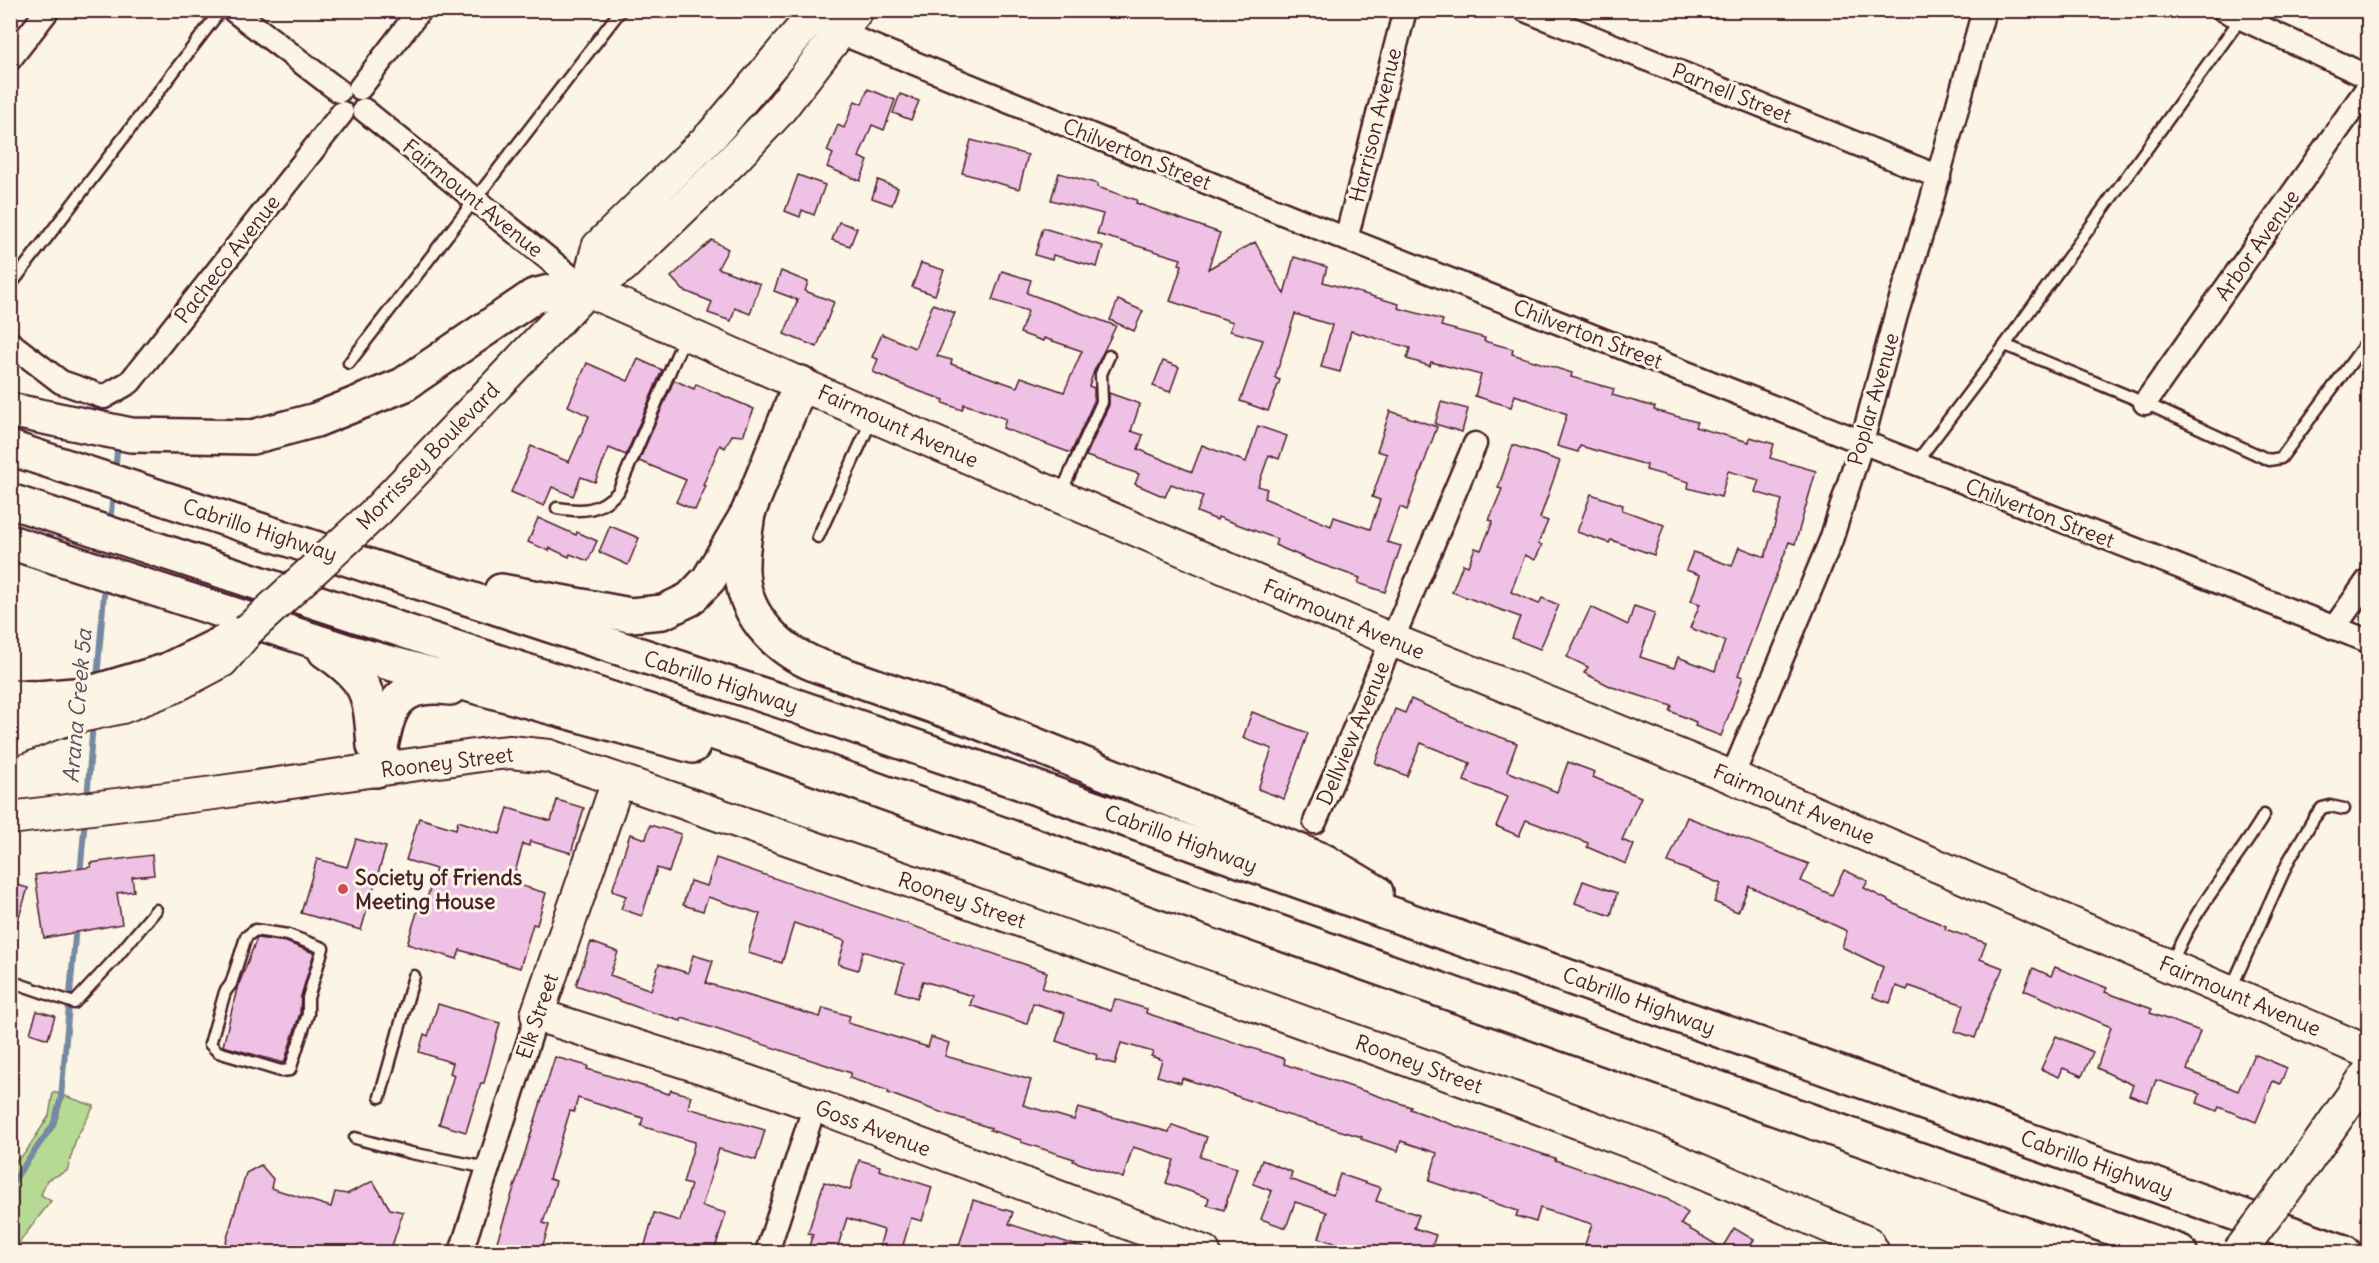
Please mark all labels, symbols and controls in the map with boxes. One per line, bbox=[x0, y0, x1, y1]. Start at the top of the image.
street label: Harrison Avenue bbox=[1343, 45, 1407, 205]
street label: Parnell Street bbox=[1668, 57, 1796, 129]
street label: Chilverton Street bbox=[1059, 112, 1215, 196]
street label: Fairmount Avenue bbox=[397, 133, 549, 263]
street label: Arbor Avenue bbox=[2209, 184, 2305, 306]
street label: Pacheco Avenue bbox=[168, 189, 286, 329]
street label: Chilverton Street bbox=[1510, 293, 1666, 375]
street label: Poplar Avenue bbox=[1841, 330, 1905, 468]
street label: Morrissey Boulevard bbox=[351, 377, 505, 535]
street label: Fairmount Avenue bbox=[813, 378, 983, 474]
street label: Chilverton Street bbox=[1962, 472, 2118, 554]
street label: Cabrillo Highway bbox=[179, 492, 341, 568]
street label: Fairmount Avenue bbox=[1259, 573, 1429, 665]
water label: Arana Creek 5a bbox=[56, 627, 98, 784]
street label: Cabrillo Highway bbox=[640, 644, 802, 720]
street label: Dellview Avenue bbox=[1311, 657, 1395, 809]
street label: Rooney Street bbox=[379, 740, 515, 784]
street label: Fairmount Avenue bbox=[1709, 758, 1879, 850]
street label: Cabrillo Highway bbox=[1101, 799, 1261, 879]
place label: Society of Friends Meeting House bbox=[355, 864, 523, 915]
street label: Rooney Street bbox=[895, 866, 1029, 934]
marker: Society of Friends Meeting House bbox=[336, 882, 350, 896]
street label: Fairmount Avenue bbox=[2155, 950, 2325, 1042]
street label: Cabrillo Highway bbox=[1559, 961, 1719, 1041]
street label: Elk Street bbox=[510, 970, 564, 1062]
street label: Rooney Street bbox=[1352, 1029, 1486, 1099]
street label: Goss Avenue bbox=[811, 1094, 935, 1162]
street label: Cabrillo Highway bbox=[2017, 1124, 2177, 1204]

